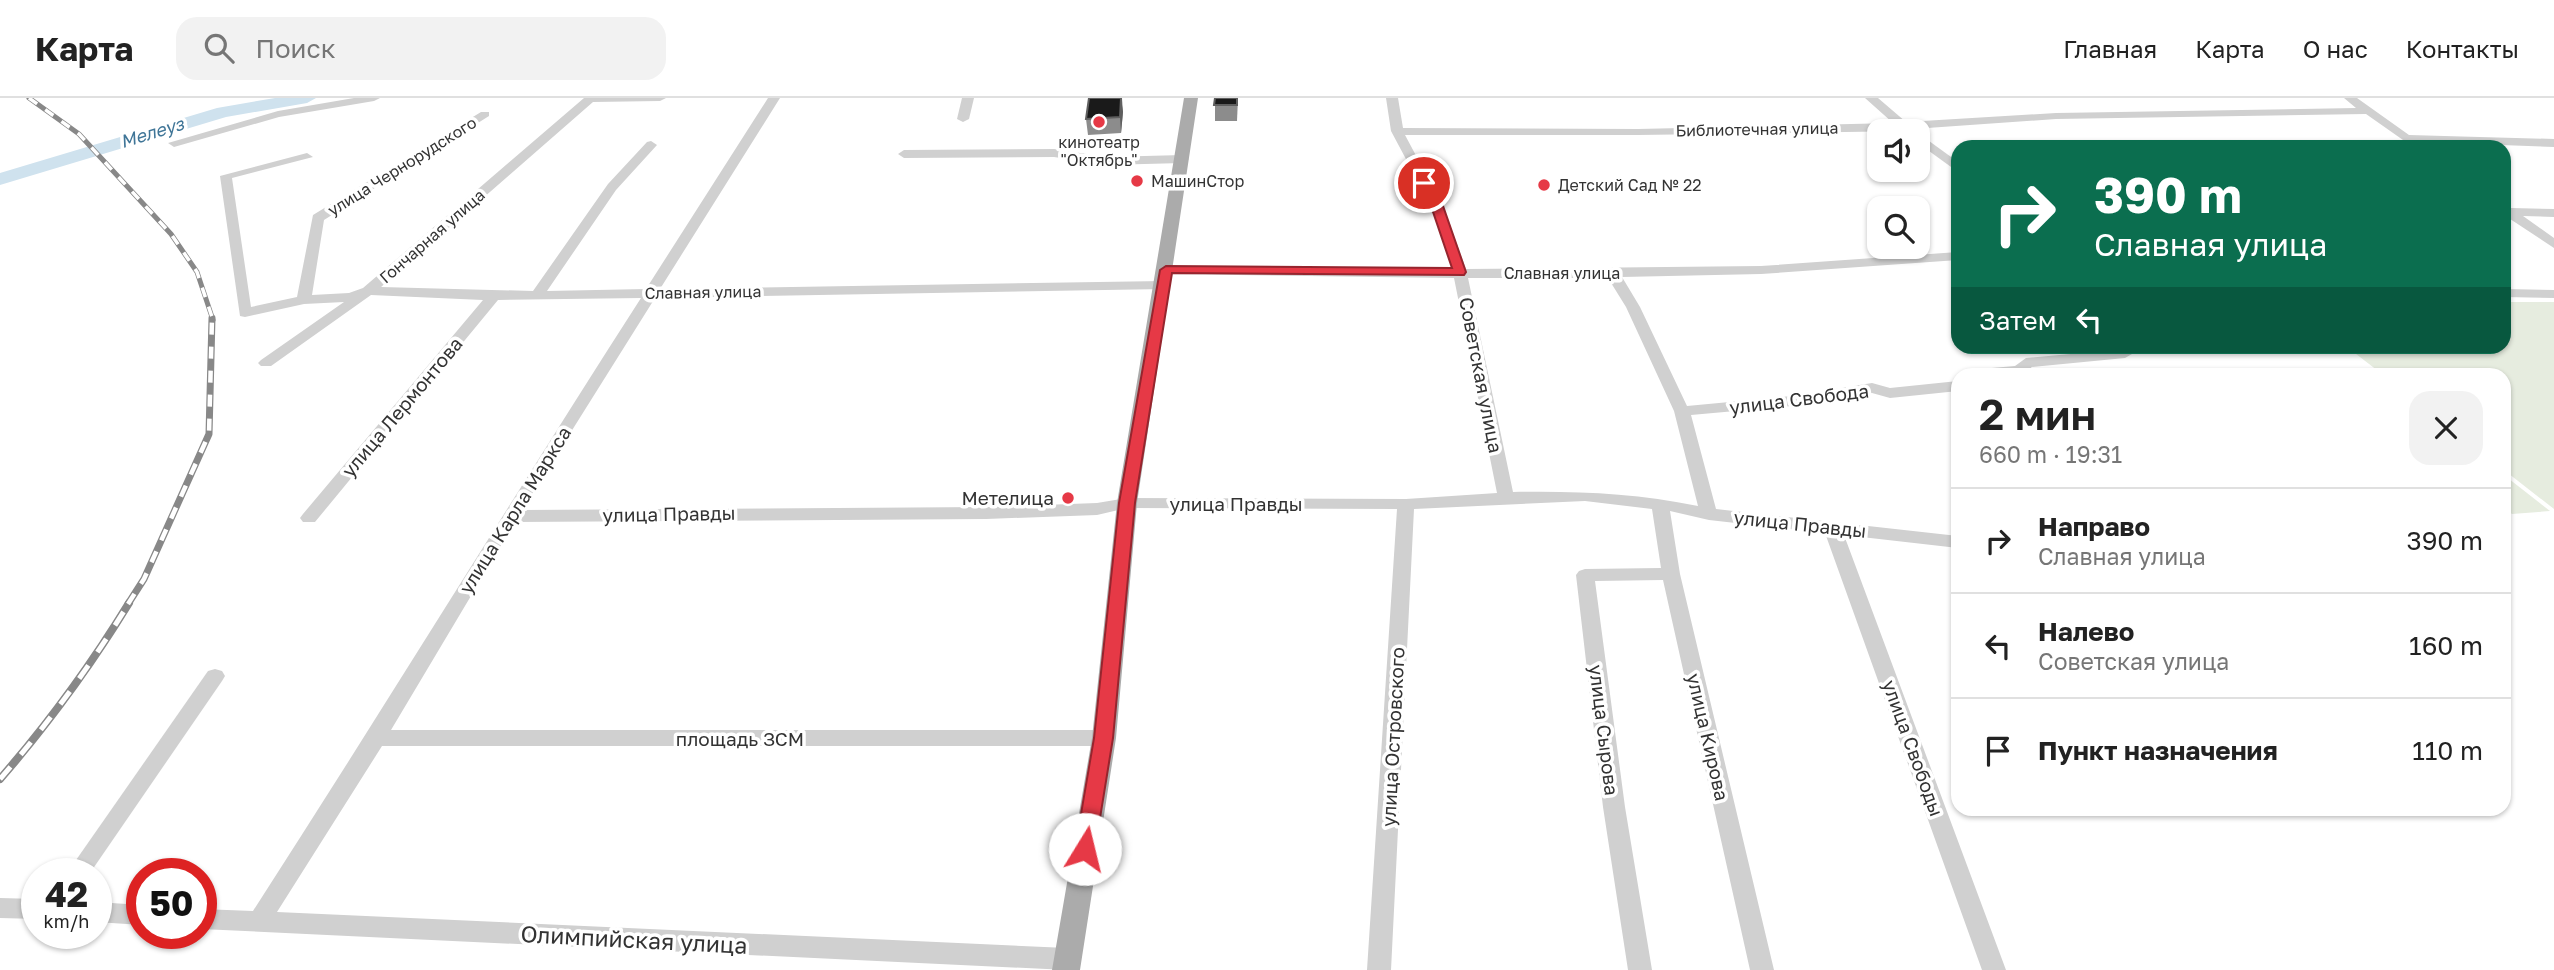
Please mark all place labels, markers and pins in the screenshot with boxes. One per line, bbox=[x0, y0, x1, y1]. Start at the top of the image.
marker: кинотеатр "Октябрь" bbox=[1091, 114, 1107, 130]
place label: кинотеатр "Октябрь" bbox=[1058, 132, 1140, 170]
pin bbox=[1394, 153, 1454, 213]
place label: МашинСтор bbox=[1151, 171, 1244, 191]
marker: МашинСтор bbox=[1129, 173, 1145, 189]
place label: Детский Сад № 22 bbox=[1558, 175, 1701, 195]
marker: Детский Сад № 22 bbox=[1536, 177, 1552, 193]
place label: Метелица bbox=[961, 486, 1054, 509]
marker: Метелица bbox=[1060, 490, 1076, 506]

